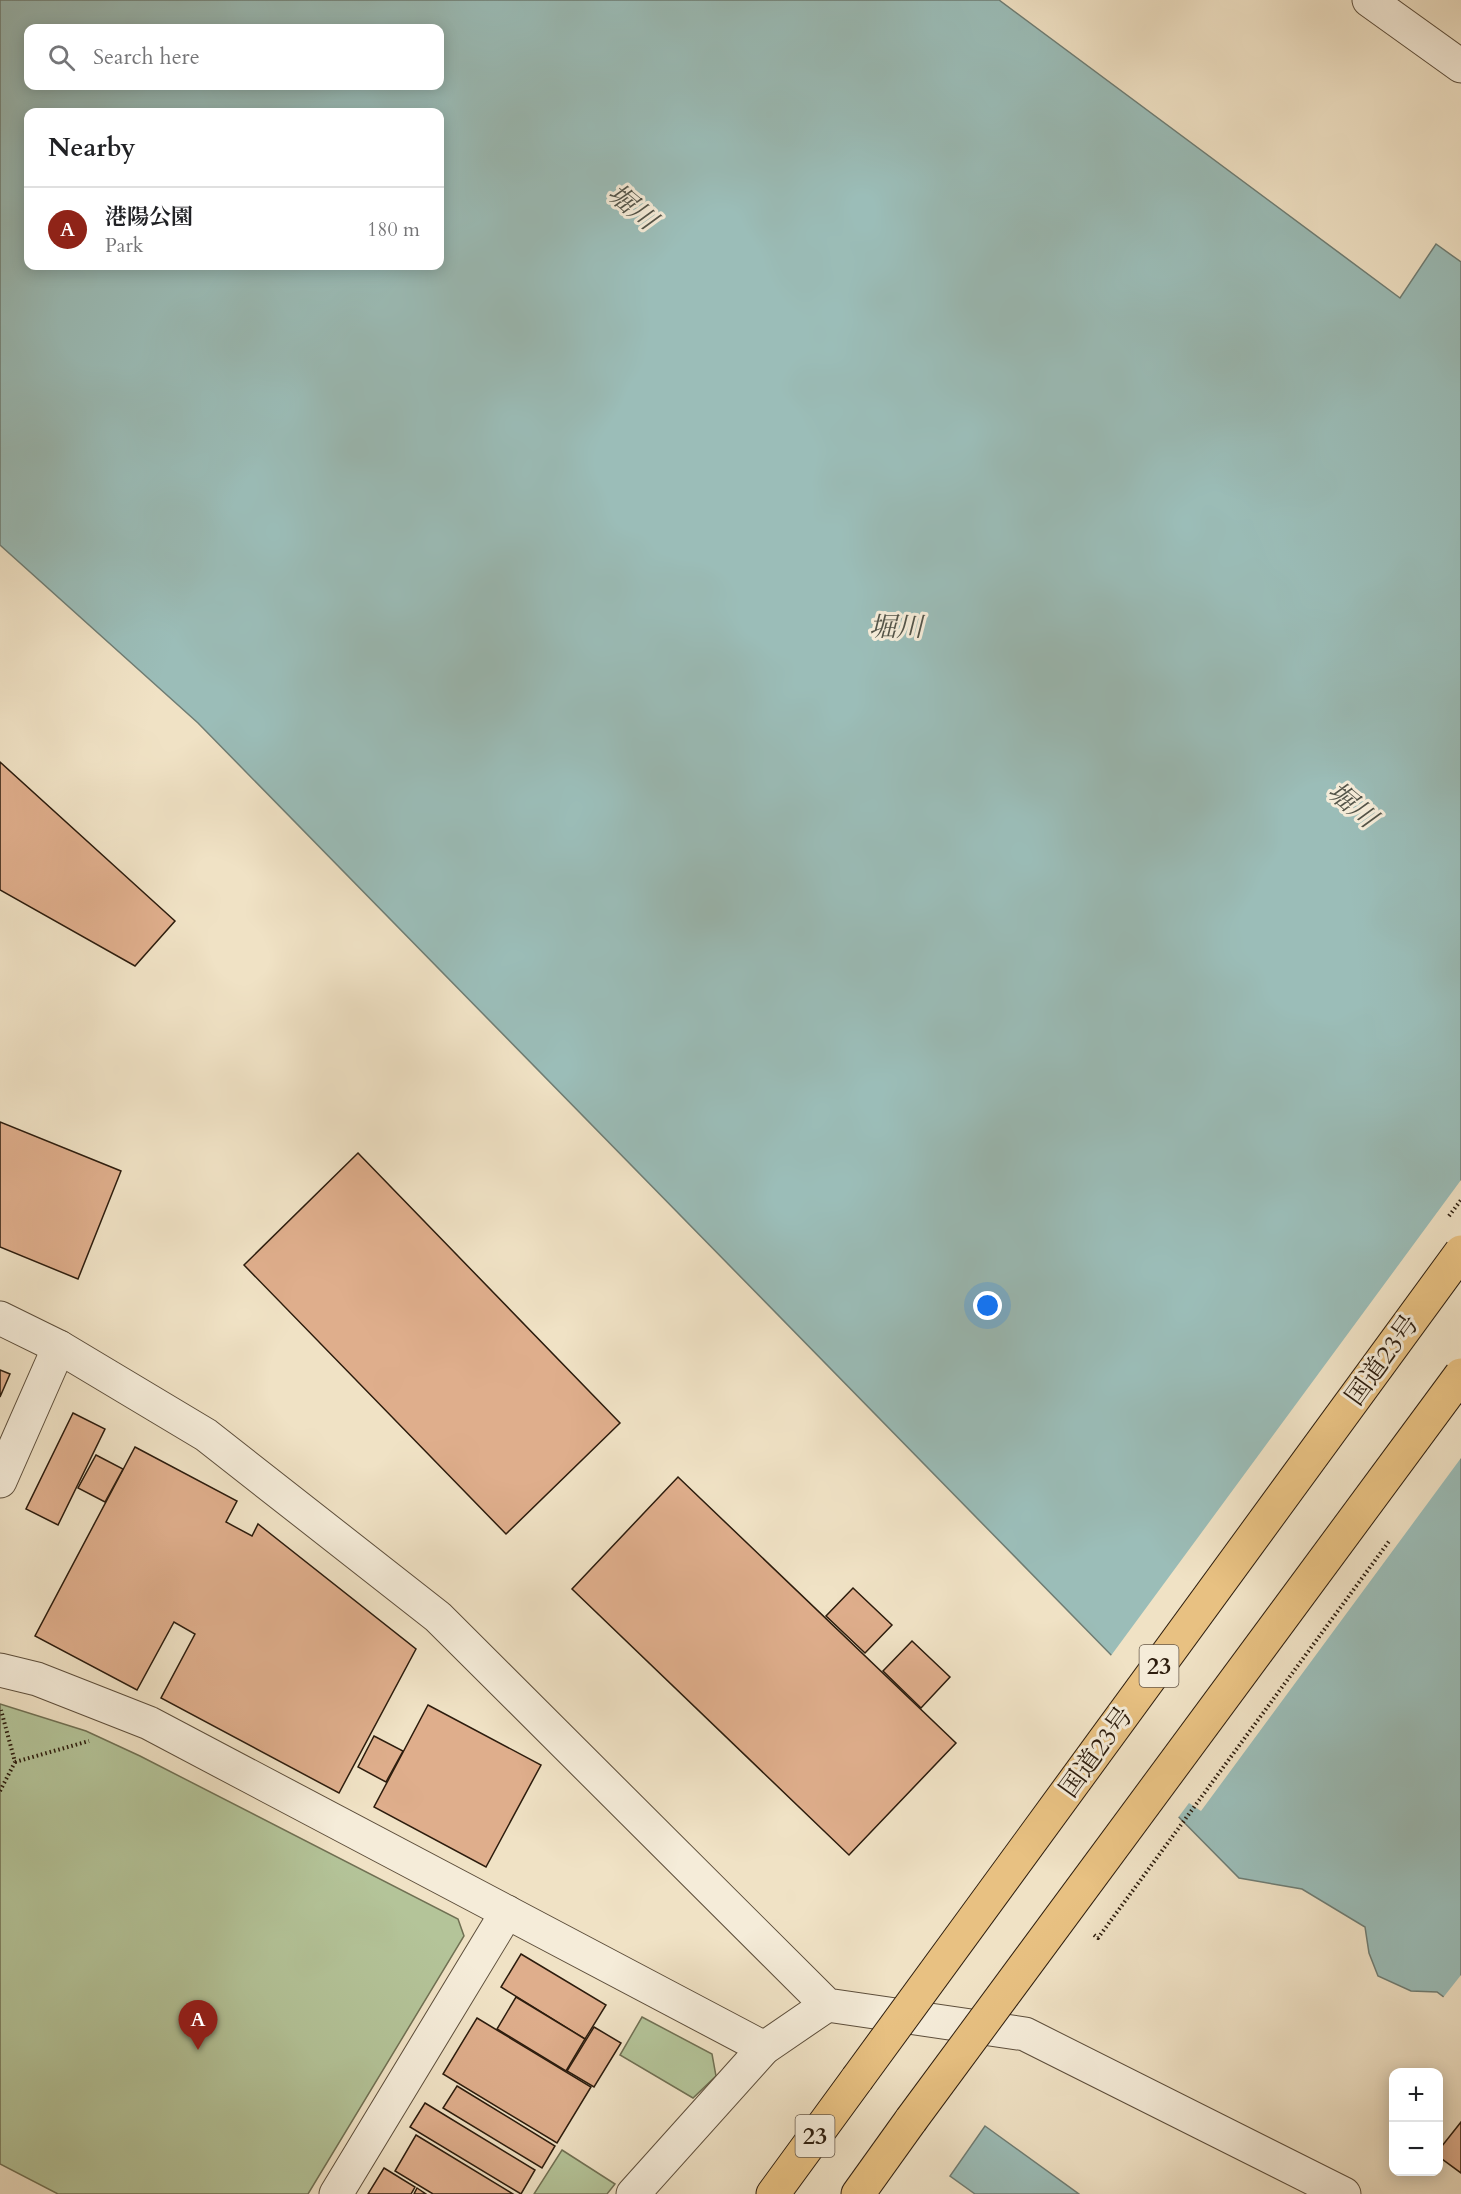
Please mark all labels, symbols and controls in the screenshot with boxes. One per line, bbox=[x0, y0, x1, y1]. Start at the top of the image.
search box bbox=[24, 24, 444, 90]
icon: search bbox=[45, 41, 78, 74]
text: Search here bbox=[93, 42, 200, 72]
text: Nearby bbox=[48, 130, 136, 165]
water label: 堀川 bbox=[599, 175, 667, 240]
text: 港陽公園 bbox=[105, 202, 193, 232]
text: A bbox=[60, 216, 75, 243]
text: 180 m bbox=[367, 216, 420, 243]
text: Park bbox=[105, 232, 143, 259]
water label: 堀川 bbox=[869, 609, 926, 646]
water label: 堀川 bbox=[1319, 773, 1387, 838]
your location bbox=[973, 1291, 1002, 1320]
street label: 国道23号 bbox=[1337, 1307, 1427, 1413]
road number: 23 bbox=[1140, 1645, 1178, 1687]
street label: 国道23号 bbox=[1051, 1699, 1141, 1805]
pin: A bbox=[178, 2000, 218, 2050]
map controls bbox=[1389, 2068, 1443, 2176]
button: + bbox=[1389, 2068, 1443, 2122]
road number: 23 bbox=[796, 2115, 834, 2157]
button: − bbox=[1389, 2122, 1443, 2176]

